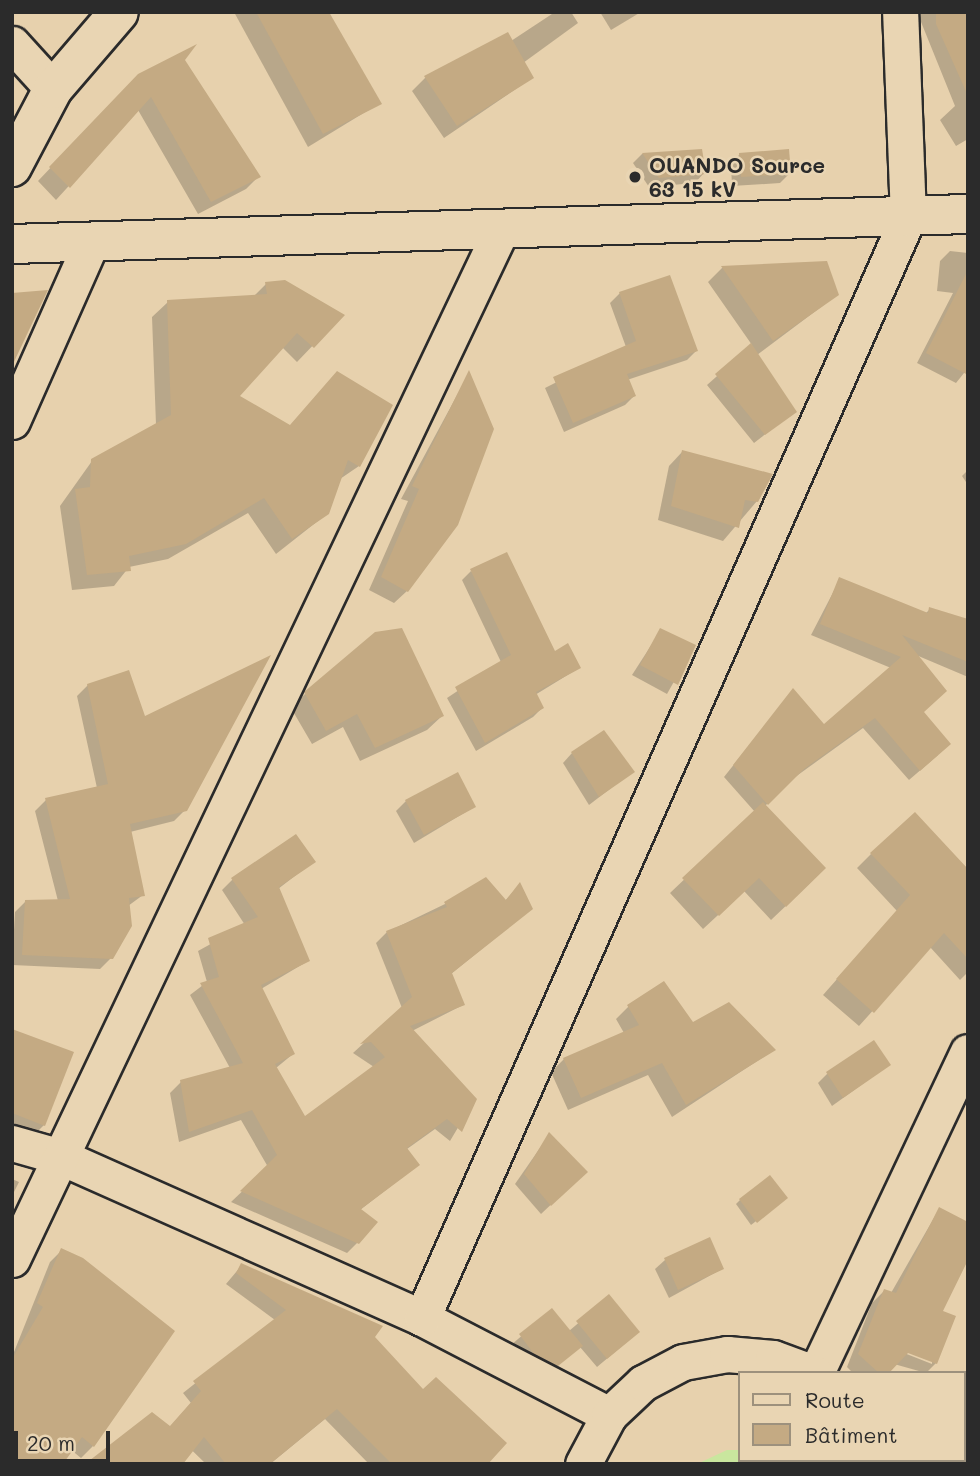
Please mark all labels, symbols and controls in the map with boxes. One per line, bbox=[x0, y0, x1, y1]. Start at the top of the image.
place label: OUANDO Source 63 15 kV bbox=[649, 152, 825, 202]
marker: OUANDO Source 63 15 kV bbox=[627, 169, 643, 185]
legend bbox=[738, 1371, 966, 1462]
text: Route bbox=[805, 1386, 865, 1413]
scale bar bbox=[18, 1416, 114, 1460]
text: Bâtiment bbox=[805, 1421, 897, 1448]
text: 20 m bbox=[27, 1429, 75, 1456]

